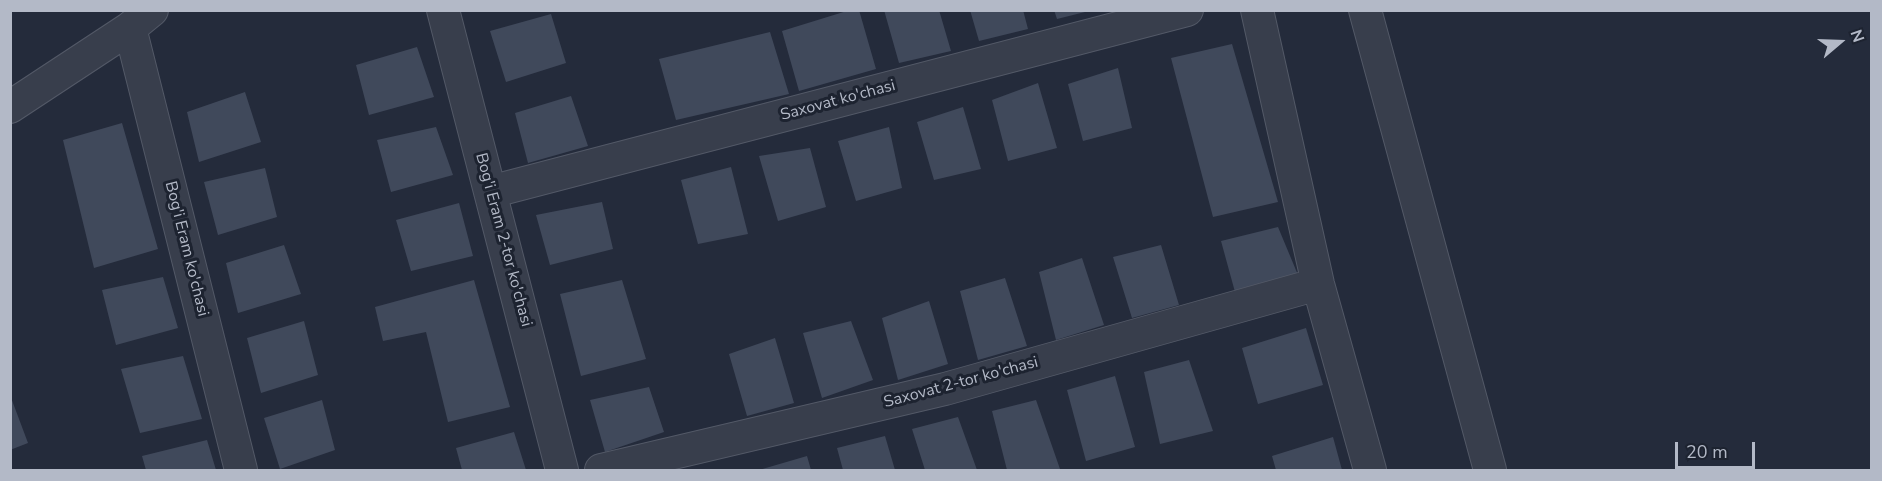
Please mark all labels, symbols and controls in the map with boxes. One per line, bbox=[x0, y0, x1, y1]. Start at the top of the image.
north arrow bbox=[1810, 12, 1870, 72]
text: N bbox=[1845, 27, 1869, 45]
street label: Saxovat ko'chasi bbox=[778, 76, 898, 126]
street label: Bog'i Eram 2-tor ko'chasi bbox=[471, 151, 535, 329]
street label: Bog'i Eram ko'chasi bbox=[160, 180, 212, 318]
street label: Saxovat 2-tor ko'chasi bbox=[882, 353, 1040, 413]
scale bar bbox=[1678, 430, 1758, 468]
text: 20 m bbox=[1686, 440, 1728, 464]

